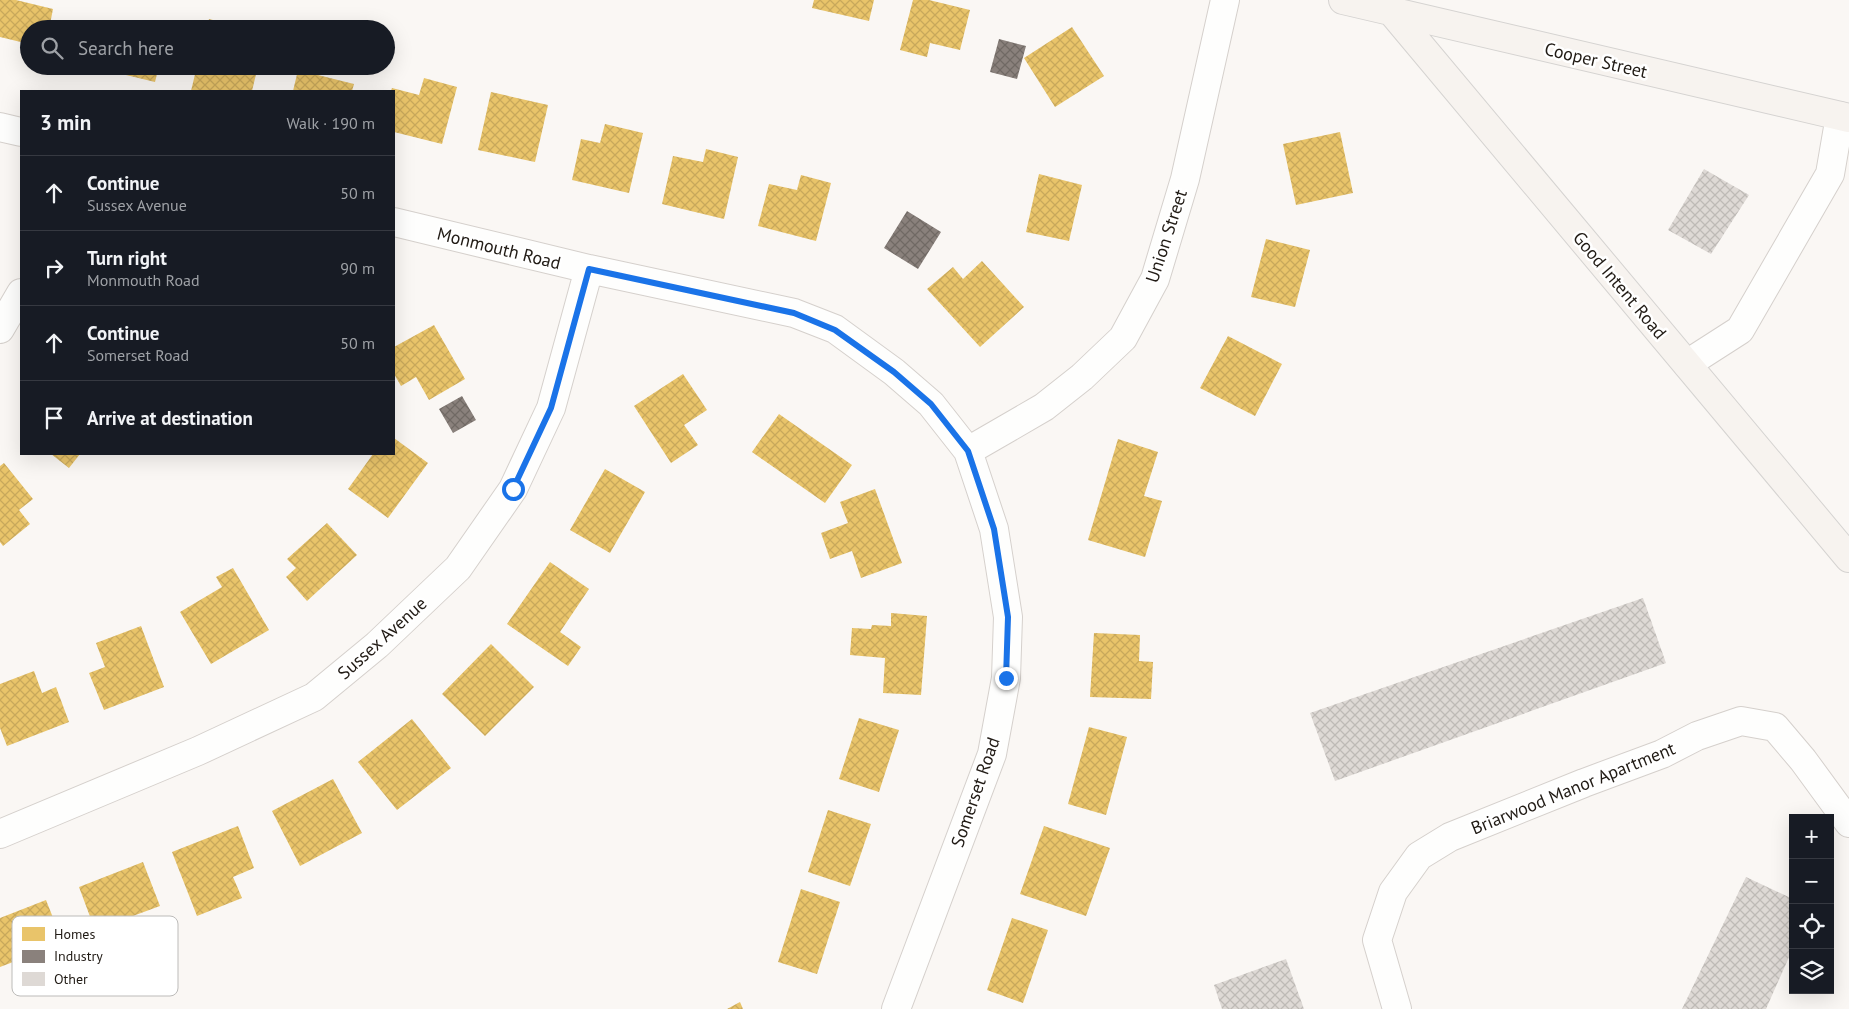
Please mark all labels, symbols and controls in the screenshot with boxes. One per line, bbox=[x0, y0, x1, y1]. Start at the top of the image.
search box bbox=[20, 20, 395, 75]
icon: search bbox=[38, 34, 66, 62]
text: Search here bbox=[78, 36, 174, 60]
street label: Cooper Street bbox=[1542, 37, 1650, 83]
text: 3 min bbox=[40, 109, 91, 136]
text: Walk · 190 m bbox=[286, 113, 375, 133]
text: Continue bbox=[87, 171, 159, 195]
icon: ahead bbox=[40, 179, 68, 207]
text: 50 m bbox=[340, 183, 375, 203]
street label: Union Street bbox=[1140, 186, 1192, 286]
text: Sussex Avenue bbox=[87, 195, 187, 215]
street label: Monmouth Road bbox=[435, 222, 563, 274]
street label: Good Intent Road bbox=[1568, 226, 1672, 344]
text: Turn right bbox=[87, 246, 167, 270]
icon: right bbox=[40, 254, 68, 282]
text: 90 m bbox=[340, 258, 375, 278]
text: Monmouth Road bbox=[87, 270, 200, 290]
text: Continue bbox=[87, 321, 159, 345]
icon: ahead bbox=[40, 329, 68, 357]
text: 50 m bbox=[340, 333, 375, 353]
text: Somerset Road bbox=[87, 345, 189, 365]
icon: arrive bbox=[40, 404, 68, 432]
text: Arrive at destination bbox=[87, 406, 253, 430]
route start bbox=[502, 478, 525, 501]
street label: Sussex Avenue bbox=[333, 592, 431, 684]
route end bbox=[995, 667, 1018, 690]
street label: Somerset Road bbox=[945, 734, 1005, 850]
street label: Briarwood Manor Apartment bbox=[1468, 737, 1678, 839]
map controls bbox=[1789, 814, 1834, 994]
button: + bbox=[1789, 814, 1834, 859]
button: − bbox=[1789, 859, 1834, 904]
button: locate bbox=[1789, 904, 1834, 949]
legend bbox=[12, 916, 178, 996]
text: Homes bbox=[54, 925, 95, 943]
text: Industry bbox=[54, 947, 103, 965]
button: layers bbox=[1789, 949, 1834, 994]
text: Other bbox=[54, 970, 88, 988]

